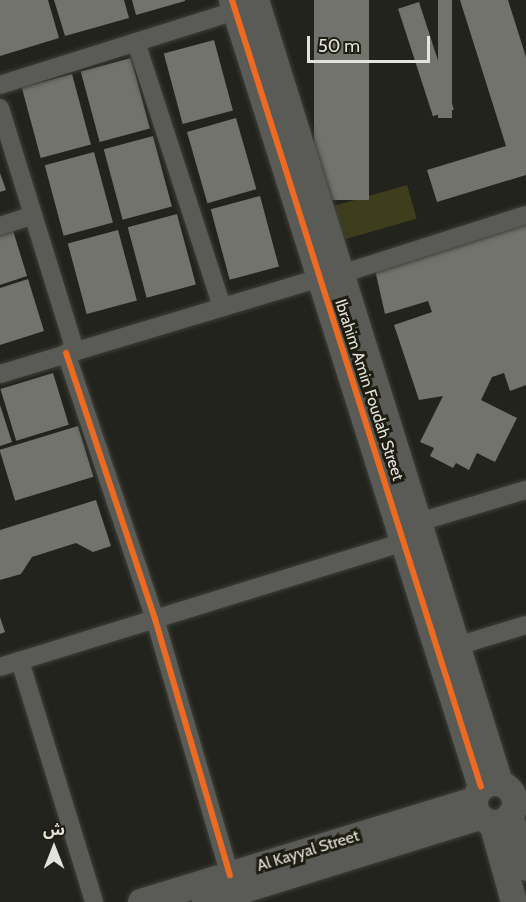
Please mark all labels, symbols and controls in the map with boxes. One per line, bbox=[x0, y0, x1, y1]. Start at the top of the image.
scale bar bbox=[310, 24, 433, 62]
text: 50 m bbox=[318, 35, 360, 57]
street label: Ibrahim Amin Foudah Street bbox=[331, 297, 407, 483]
north arrow bbox=[24, 818, 84, 878]
text: ش bbox=[43, 820, 65, 839]
street label: Al Kayyal Street bbox=[255, 826, 361, 876]

